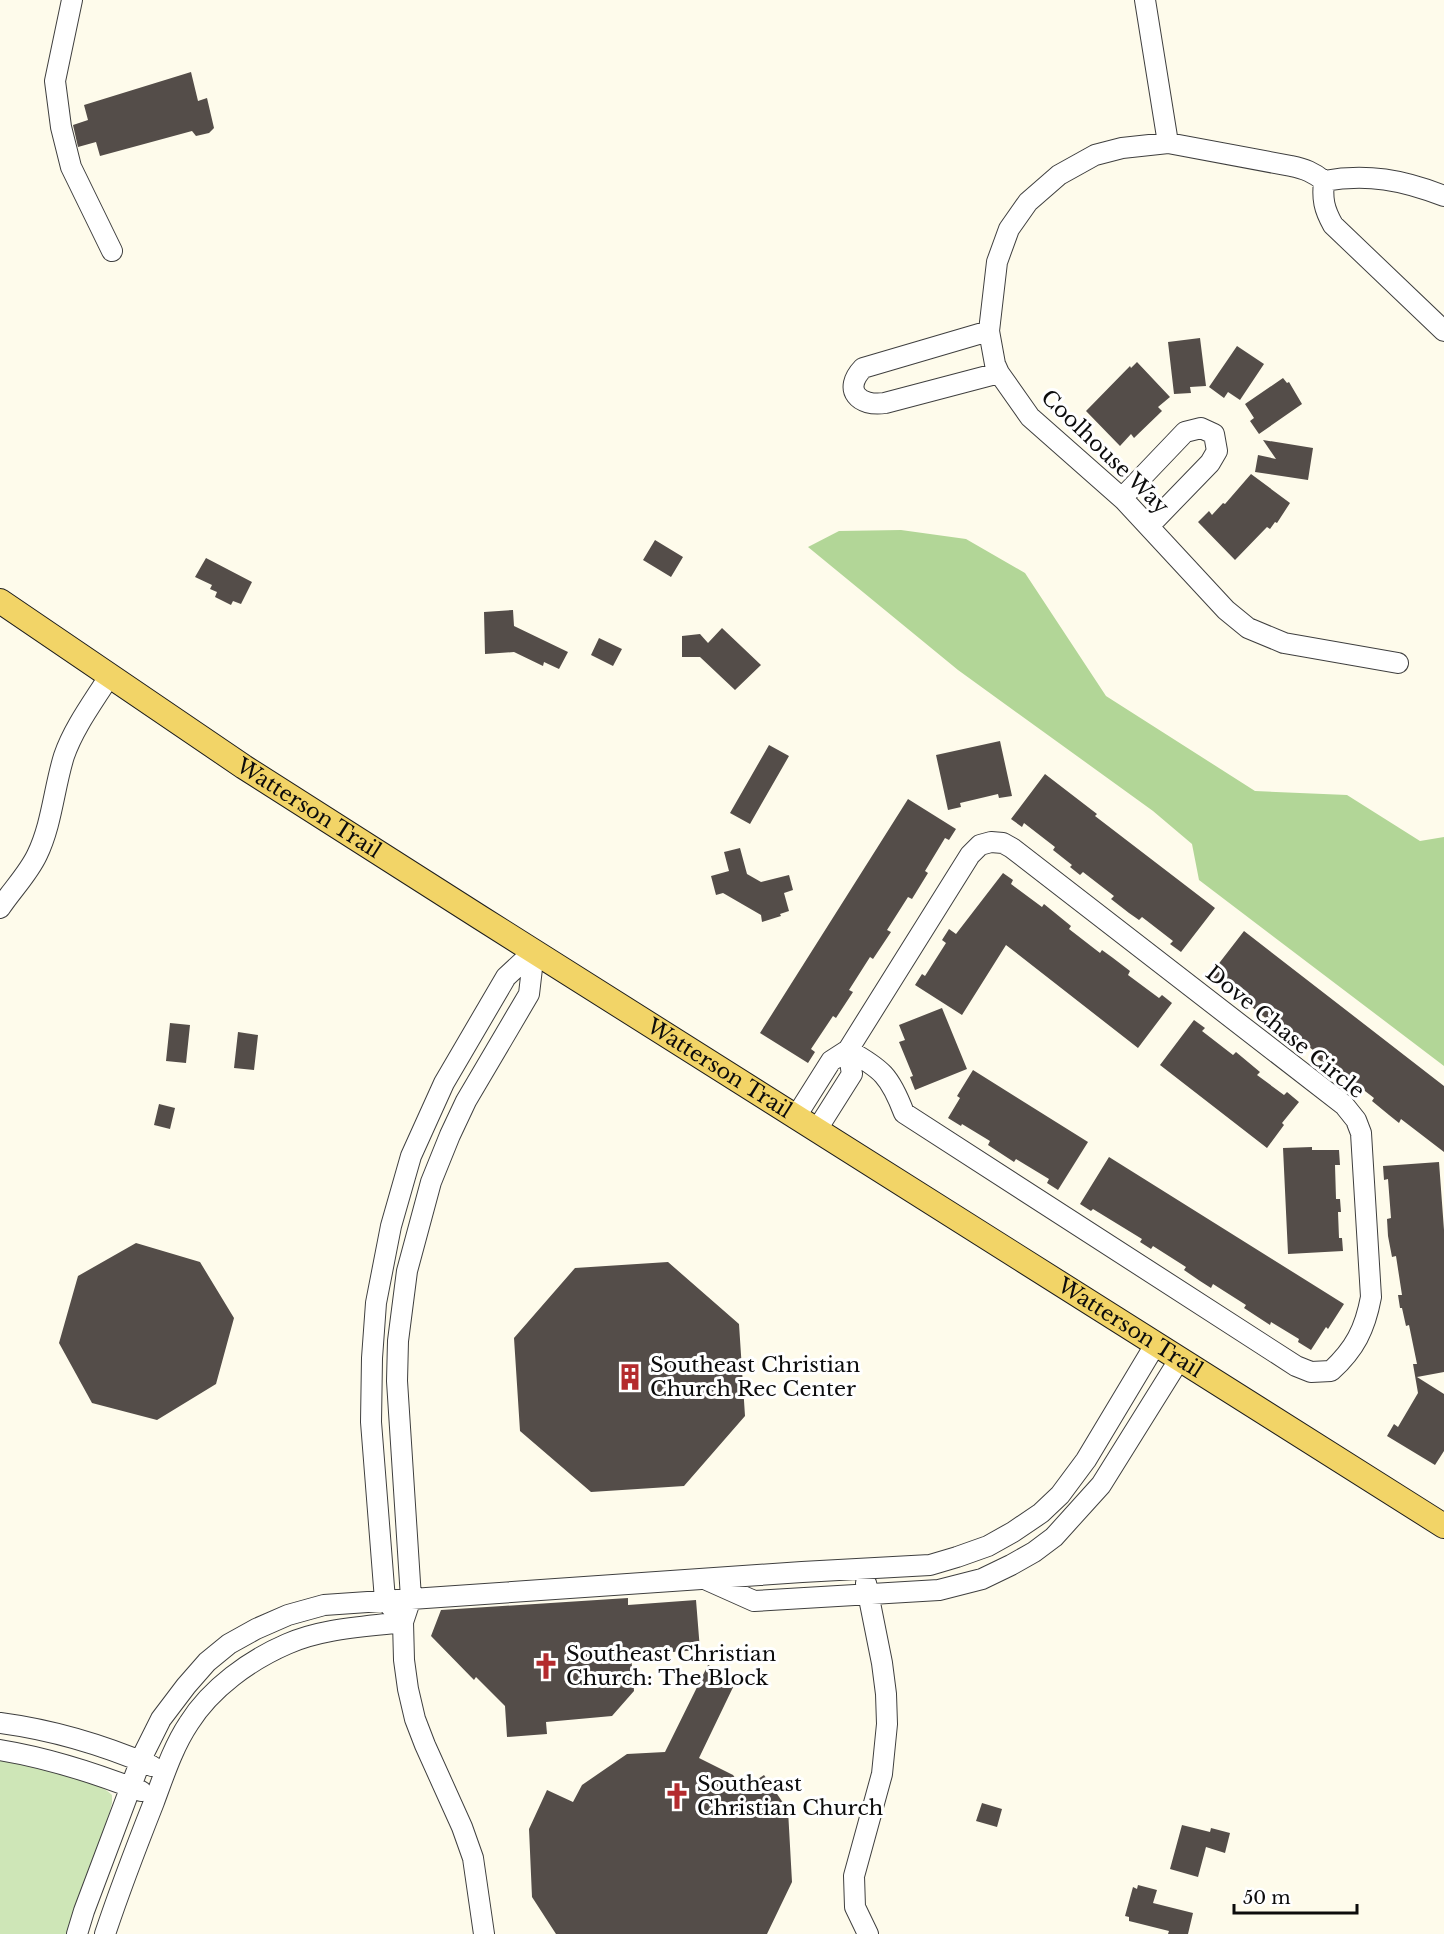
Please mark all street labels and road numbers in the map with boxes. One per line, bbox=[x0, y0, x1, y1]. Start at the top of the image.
street label: Coolhouse Way bbox=[1036, 384, 1175, 520]
street label: Watterson Trail bbox=[231, 752, 386, 864]
street label: Dove Chase Circle bbox=[1200, 960, 1370, 1104]
street label: Watterson Trail bbox=[641, 1012, 797, 1124]
street label: Watterson Trail bbox=[1052, 1272, 1208, 1384]

